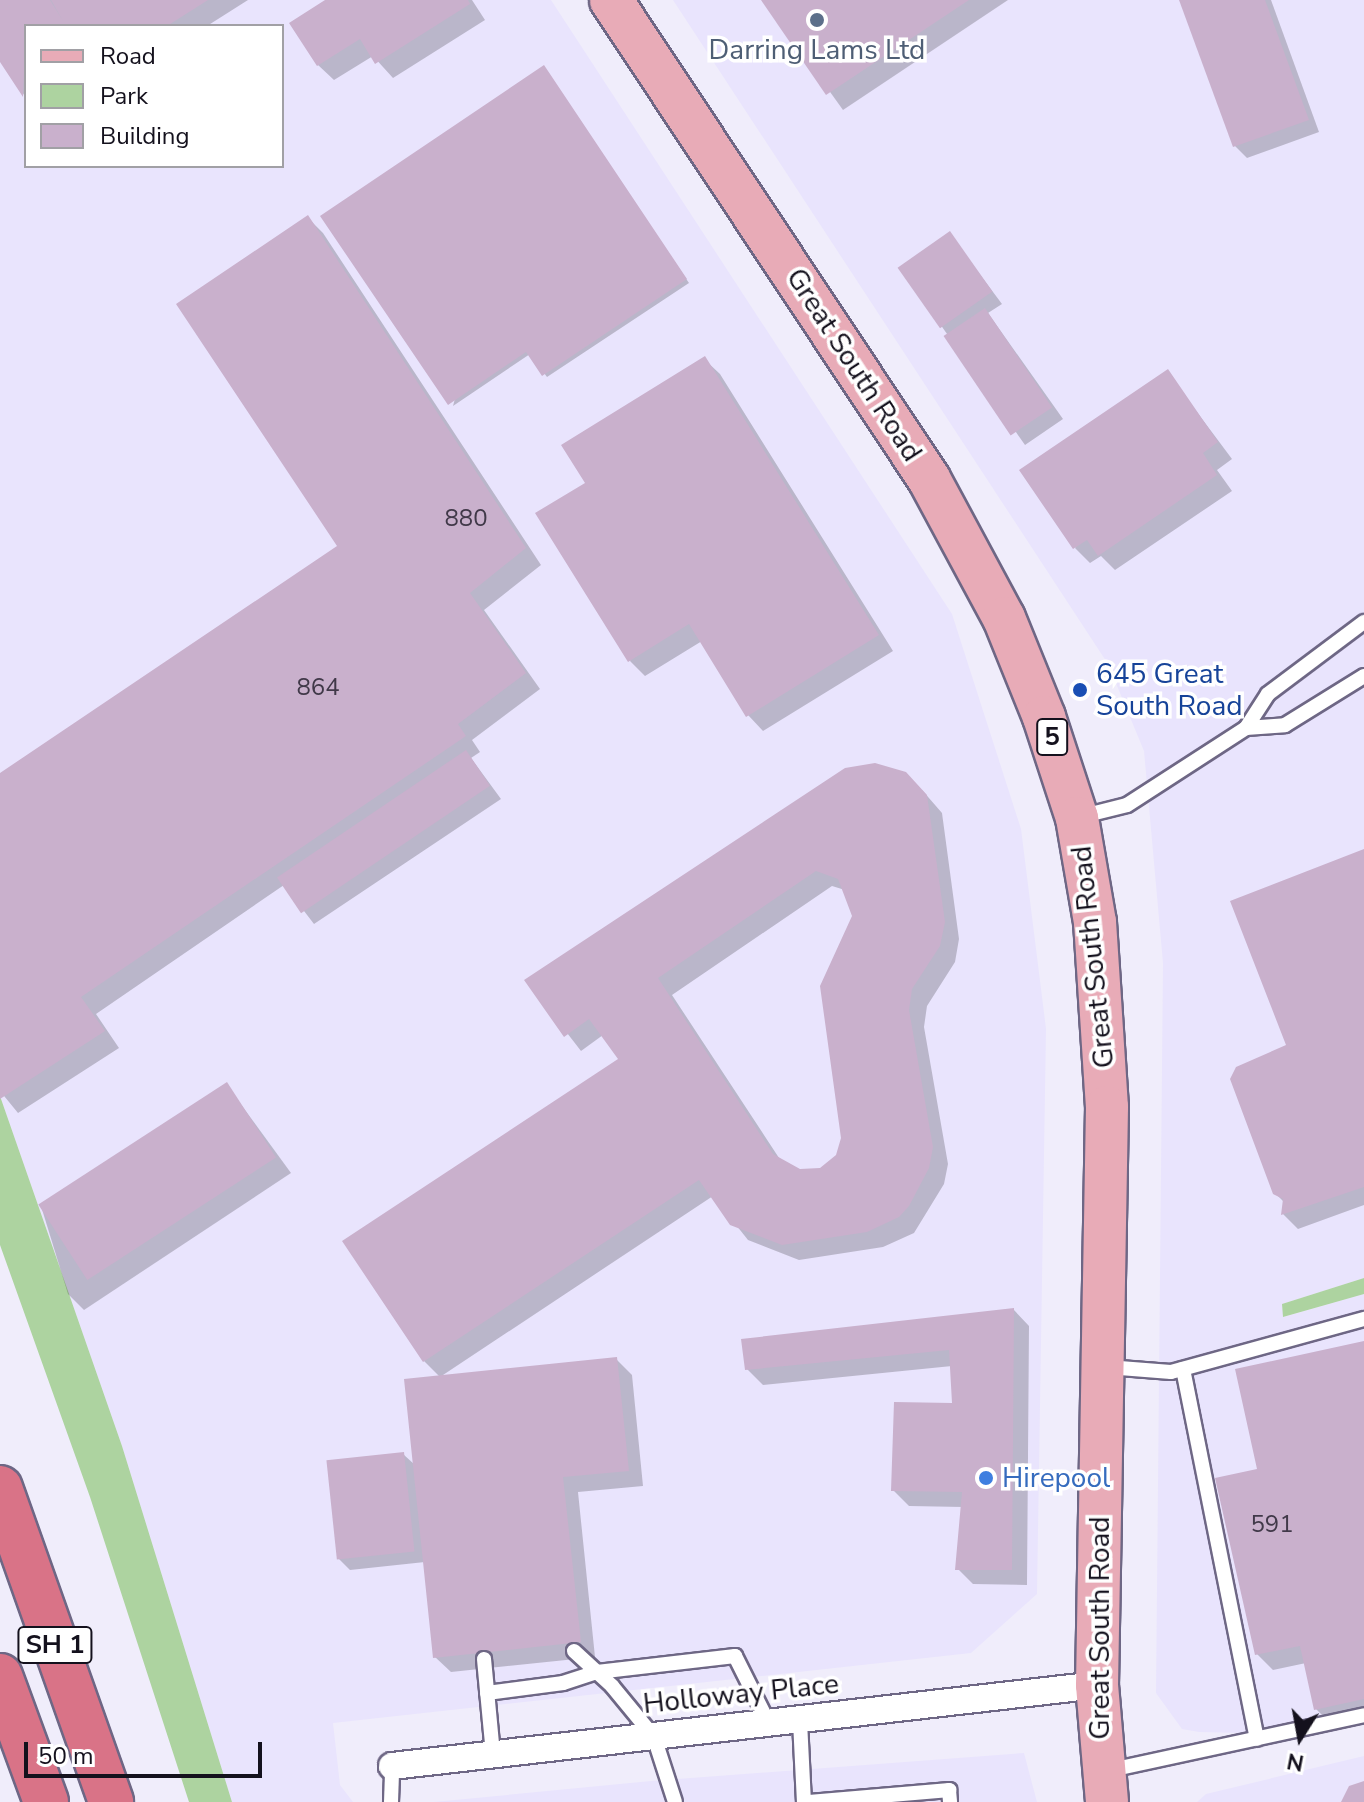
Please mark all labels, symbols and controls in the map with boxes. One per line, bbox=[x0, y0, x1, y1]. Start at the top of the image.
marker: Darring Lams Ltd bbox=[808, 11, 826, 29]
legend bbox=[24, 24, 284, 168]
place label: Darring Lams Ltd bbox=[709, 33, 925, 67]
text: Road bbox=[100, 40, 156, 72]
text: Park bbox=[100, 80, 148, 112]
text: Building bbox=[100, 120, 190, 152]
street label: Great South Road bbox=[779, 262, 929, 468]
house number: 880 bbox=[444, 505, 488, 533]
place label: 645 Great South Road bbox=[1096, 657, 1243, 723]
house number: 864 bbox=[296, 674, 340, 702]
marker: 645 Great South Road bbox=[1071, 681, 1089, 699]
road number: 5 bbox=[1036, 715, 1068, 759]
street label: Great South Road bbox=[1065, 844, 1121, 1070]
place label: Hirepool bbox=[1002, 1461, 1110, 1495]
marker: Hirepool bbox=[977, 1469, 995, 1487]
house number: 591 bbox=[1250, 1511, 1294, 1539]
street label: Great South Road bbox=[1083, 1516, 1117, 1740]
road number: SH 1 bbox=[17, 1623, 93, 1667]
street label: Holloway Place bbox=[641, 1667, 841, 1721]
north arrow bbox=[1260, 1698, 1340, 1778]
scale bar bbox=[28, 1726, 266, 1776]
text: 50 m bbox=[38, 1740, 94, 1772]
text: N bbox=[1284, 1745, 1306, 1778]

